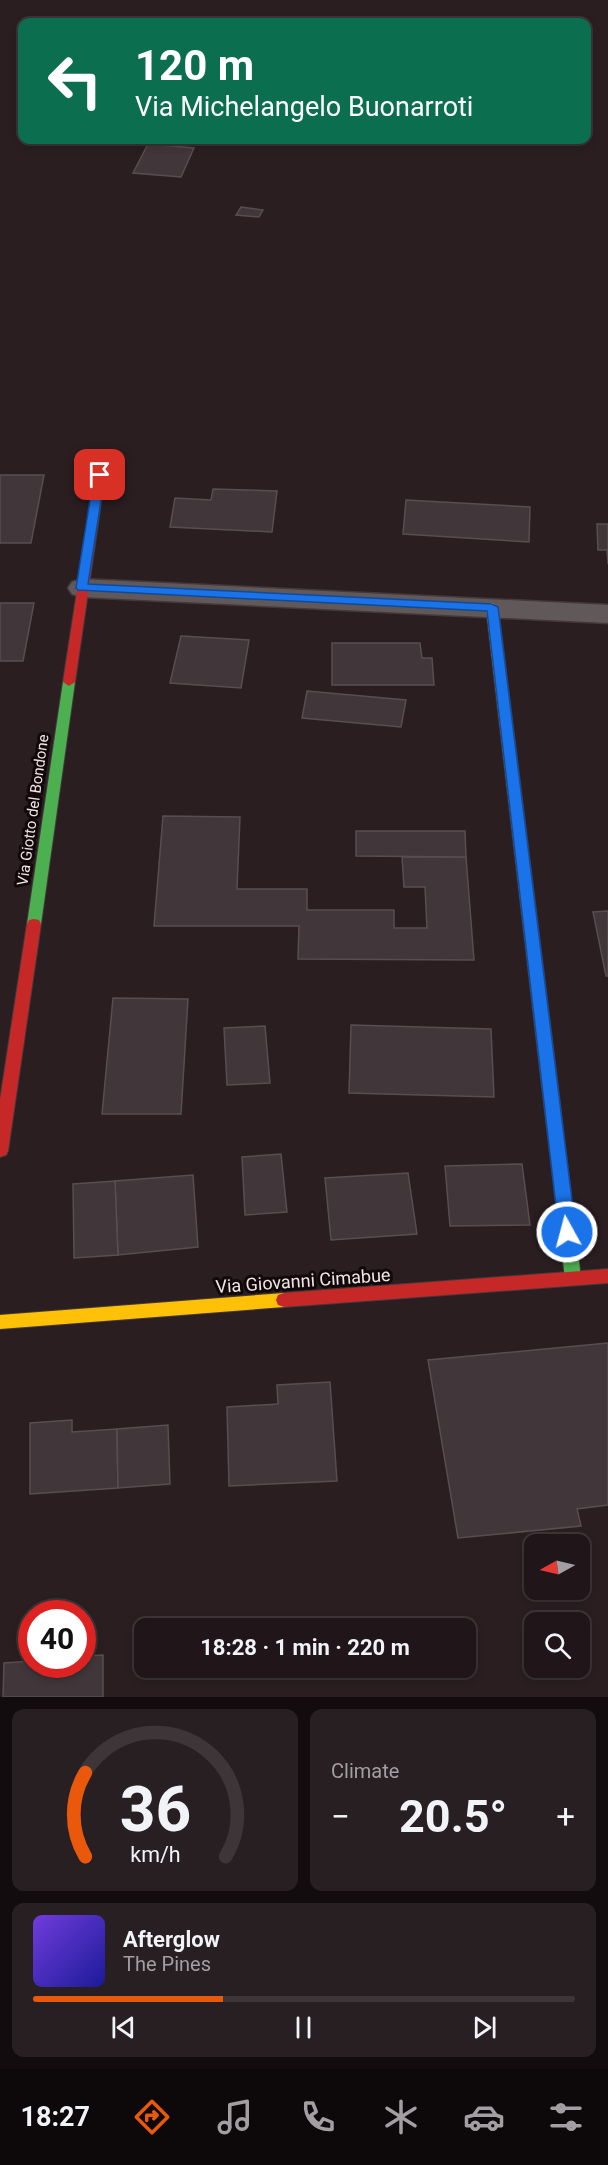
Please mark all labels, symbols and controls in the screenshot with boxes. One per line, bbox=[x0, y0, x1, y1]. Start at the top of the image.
text: 120 m bbox=[135, 41, 254, 90]
icon: left bbox=[36, 42, 114, 120]
text: Via Michelangelo Buonarroti bbox=[135, 91, 473, 123]
pin bbox=[74, 449, 125, 500]
icon: arrive bbox=[83, 458, 116, 491]
street label: Via Giotto del Bondone bbox=[13, 733, 53, 887]
position arrow bbox=[535, 1200, 599, 1264]
street label: Via Giovanni Cimabue bbox=[215, 1264, 391, 1297]
north arrow bbox=[524, 1534, 590, 1600]
map controls bbox=[524, 1534, 590, 1678]
speed limit sign: 40 bbox=[18, 1600, 96, 1678]
button: search bbox=[524, 1612, 590, 1678]
text: 18:28 · 1 min · 220 m bbox=[200, 1635, 410, 1660]
text: Climate bbox=[331, 1759, 399, 1783]
text: 36 bbox=[119, 1773, 191, 1846]
text: 20.5° bbox=[399, 1790, 507, 1843]
text: − bbox=[331, 1797, 350, 1836]
text: + bbox=[556, 1797, 575, 1836]
text: km/h bbox=[130, 1842, 180, 1867]
text: Afterglow bbox=[123, 1927, 220, 1952]
text: The Pines bbox=[123, 1952, 211, 1976]
icon: previous bbox=[107, 2011, 140, 2044]
icon: pause bbox=[287, 2011, 320, 2044]
icon: next bbox=[468, 2011, 501, 2044]
icon: directions bbox=[131, 2096, 173, 2138]
icon: music bbox=[214, 2096, 256, 2138]
icon: phone bbox=[297, 2096, 339, 2138]
icon: climate bbox=[380, 2096, 422, 2138]
icon: car bbox=[463, 2096, 505, 2138]
icon: filters bbox=[545, 2096, 587, 2138]
text: 18:27 bbox=[20, 2101, 90, 2133]

